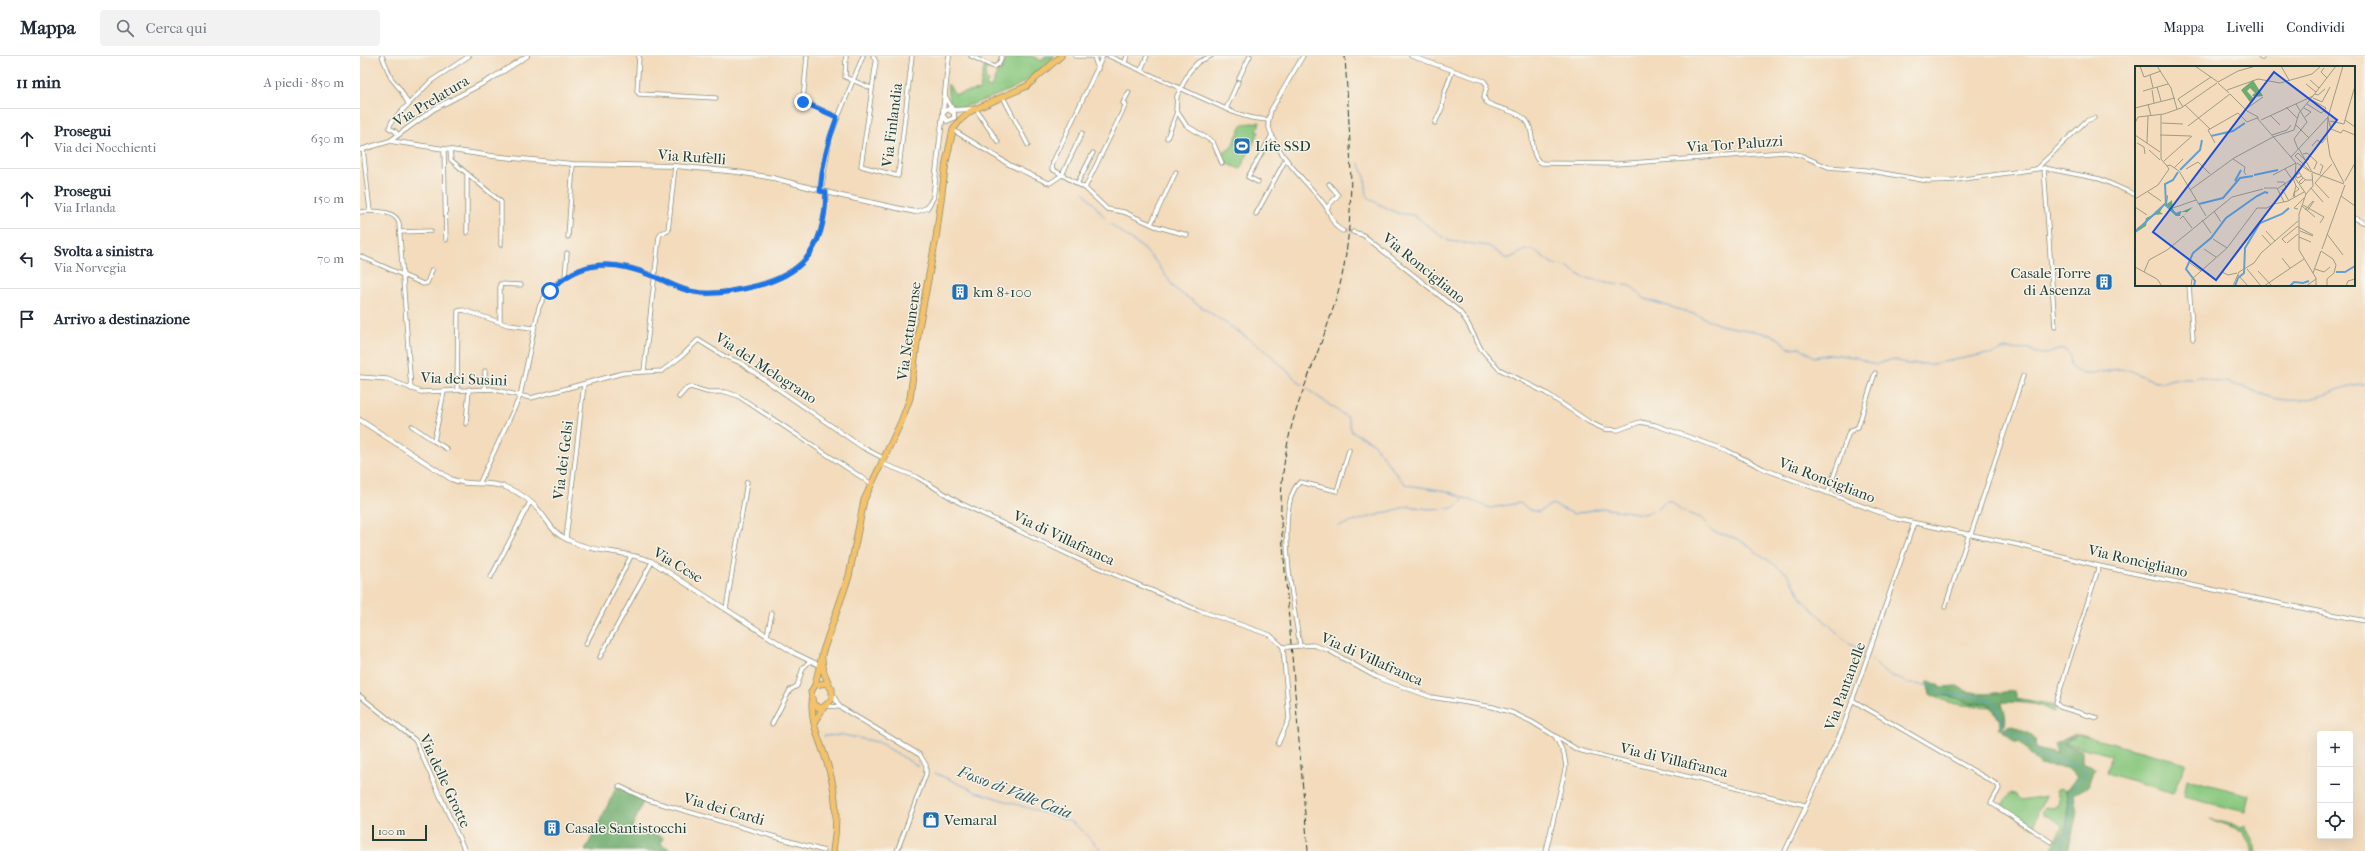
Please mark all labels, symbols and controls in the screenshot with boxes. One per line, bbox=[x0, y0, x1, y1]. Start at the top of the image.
search box bbox=[100, 10, 380, 46]
text: Mappa bbox=[20, 17, 76, 39]
icon: search bbox=[114, 17, 136, 39]
text: Cerca qui bbox=[146, 19, 207, 37]
text: Mappa bbox=[2163, 19, 2204, 36]
text: Livelli bbox=[2226, 19, 2264, 36]
text: Condividi bbox=[2286, 19, 2345, 36]
inset map bbox=[2135, 66, 2355, 286]
street label: Via Prelatura bbox=[389, 71, 473, 131]
text: 11 min bbox=[16, 72, 61, 92]
text: A piedi · 850 m bbox=[264, 75, 344, 90]
street label: Via Finlandia bbox=[878, 81, 906, 169]
route end bbox=[794, 93, 812, 111]
text: Prosegui bbox=[54, 122, 111, 140]
icon: ahead bbox=[16, 128, 38, 150]
text: 630 m bbox=[311, 131, 344, 146]
street label: Via Tor Paluzzi bbox=[1685, 132, 1784, 156]
sports icon: Life SSD bbox=[1232, 136, 1252, 156]
place label: Life SSD bbox=[1255, 137, 1311, 155]
text: Via dei Nocchienti bbox=[54, 140, 156, 155]
street label: Via Rufelli bbox=[656, 146, 727, 168]
text: Prosegui bbox=[54, 182, 111, 200]
icon: ahead bbox=[16, 188, 38, 210]
text: 150 m bbox=[313, 191, 344, 206]
text: Via Irlanda bbox=[54, 200, 116, 215]
street label: Via Roncigliano bbox=[1378, 228, 1470, 307]
text: Svolta a sinistra bbox=[54, 242, 153, 260]
icon: left bbox=[16, 248, 38, 270]
text: 70 m bbox=[317, 251, 344, 266]
text: Via Norvegia bbox=[54, 260, 126, 275]
place label: Casale Torre di Ascenza bbox=[2011, 264, 2092, 299]
building icon: Casale Torre di Ascenza bbox=[2094, 272, 2114, 292]
street label: Via Nettunense bbox=[893, 280, 925, 383]
route start bbox=[541, 282, 559, 300]
building icon: km 8+100 bbox=[950, 282, 970, 302]
place label: km 8+100 bbox=[973, 283, 1032, 301]
icon: arrive bbox=[16, 308, 38, 330]
text: Arrivo a destinazione bbox=[54, 310, 190, 328]
street label: Via del Melograno bbox=[711, 328, 820, 408]
street label: Via dei Susini bbox=[419, 368, 508, 390]
street label: Via dei Gelsi bbox=[549, 419, 577, 502]
street label: Via Roncigliano bbox=[1775, 453, 1878, 507]
street label: Via di Villafranca bbox=[1009, 506, 1119, 570]
street label: Via Roncigliano bbox=[2085, 541, 2190, 581]
street label: Via Cese bbox=[649, 543, 707, 587]
street label: Via di Villafranca bbox=[1317, 628, 1427, 690]
street label: Via Pantanelle bbox=[1820, 639, 1869, 734]
street label: Via delle Grotte bbox=[415, 730, 475, 831]
map controls bbox=[2317, 731, 2353, 839]
button: + bbox=[2317, 731, 2353, 767]
street label: Via di Villafranca bbox=[1617, 739, 1731, 781]
water label: Fosso di Valle Caia bbox=[954, 761, 1075, 822]
button: − bbox=[2317, 767, 2353, 803]
street label: Via dei Cardi bbox=[680, 789, 767, 829]
button: locate bbox=[2317, 803, 2353, 839]
shop icon: Vemaral bbox=[921, 810, 941, 830]
place label: Vemaral bbox=[943, 811, 997, 829]
building icon: Casale Santistocchi bbox=[542, 818, 562, 838]
place label: Casale Santistocchi bbox=[565, 819, 687, 837]
scale bar bbox=[372, 823, 427, 842]
text: 100 m bbox=[378, 825, 406, 838]

